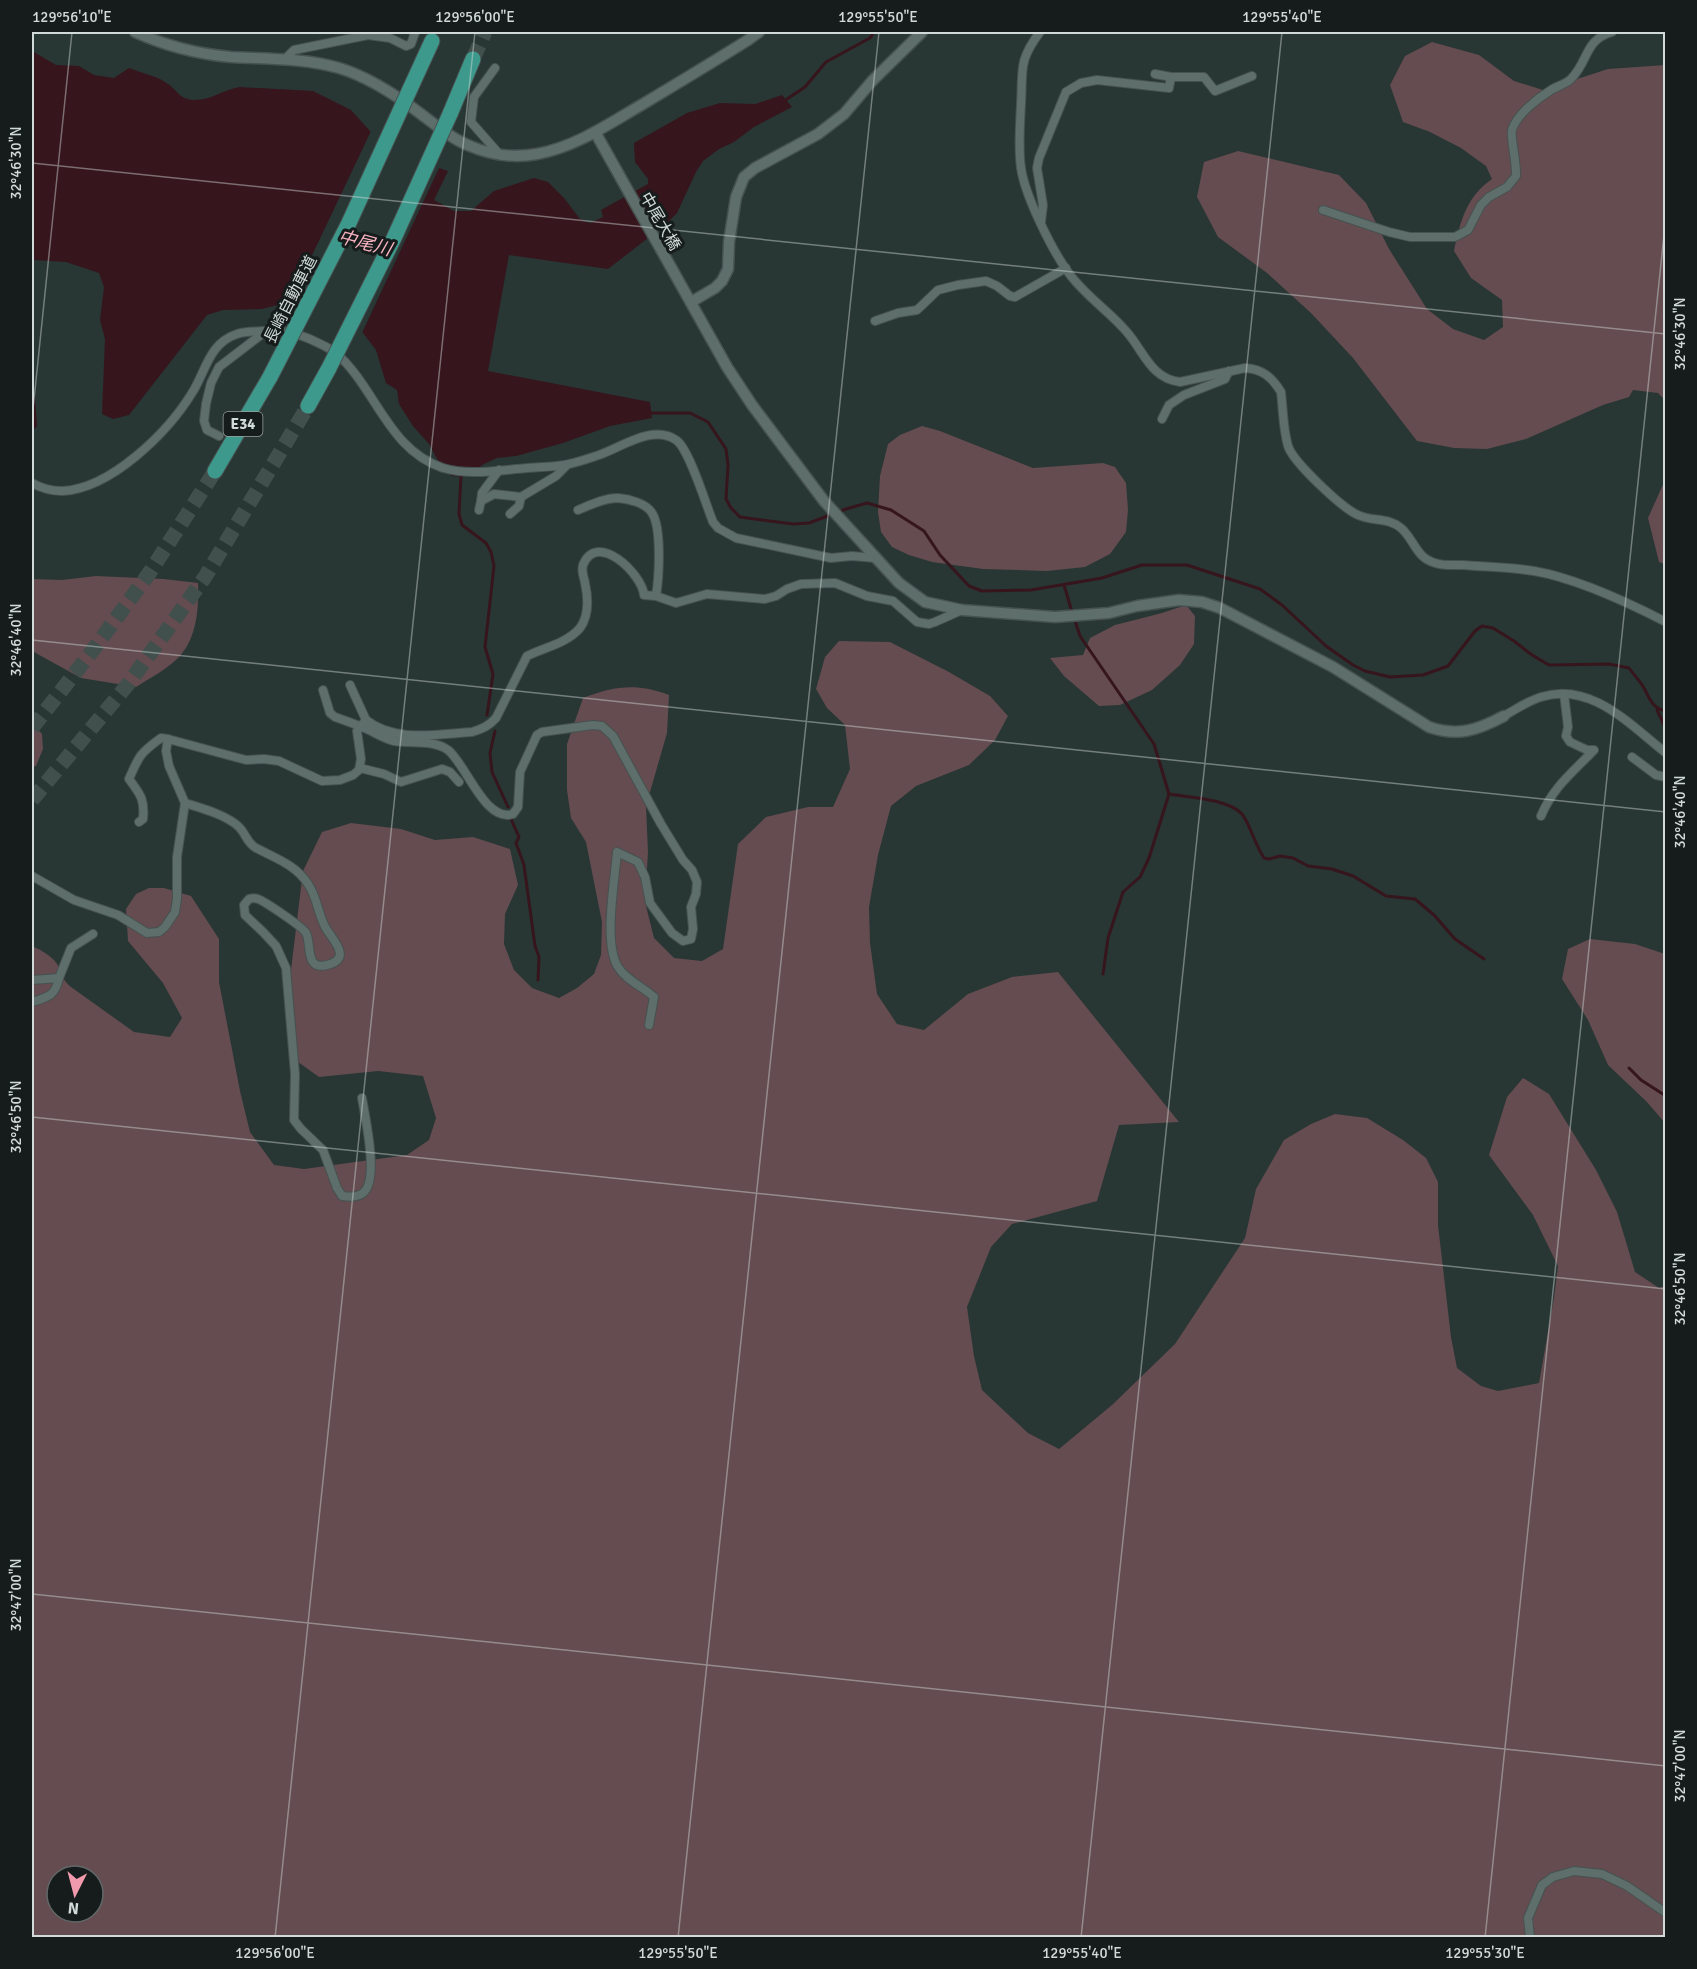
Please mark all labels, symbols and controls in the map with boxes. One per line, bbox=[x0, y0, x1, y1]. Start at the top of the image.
text: 129°56'10"E bbox=[32, 8, 112, 26]
text: 129°56'00"E bbox=[435, 8, 515, 26]
text: 129°55'50"E bbox=[838, 8, 918, 26]
text: 129°55'40"E bbox=[1242, 8, 1322, 26]
text: 32°46'30"N bbox=[7, 126, 25, 200]
street label: 中尾大橋 bbox=[635, 189, 685, 254]
water label: 中尾川 bbox=[336, 225, 396, 261]
street label: 長崎自動車道 bbox=[260, 252, 322, 347]
text: 32°46'30"N bbox=[1671, 297, 1689, 371]
road number: E34 bbox=[224, 412, 262, 436]
text: 32°46'40"N bbox=[7, 603, 25, 677]
text: 32°46'40"N bbox=[1671, 775, 1689, 849]
text: 32°46'50"N bbox=[7, 1080, 25, 1154]
text: 32°46'50"N bbox=[1671, 1252, 1689, 1326]
text: 32°47'00"N bbox=[7, 1558, 25, 1632]
text: 32°47'00"N bbox=[1671, 1729, 1689, 1803]
north arrow bbox=[45, 1864, 105, 1924]
text: N bbox=[67, 1897, 80, 1918]
text: 129°56'00"E bbox=[235, 1944, 315, 1962]
text: 129°55'50"E bbox=[638, 1944, 718, 1962]
text: 129°55'40"E bbox=[1042, 1944, 1122, 1962]
text: 129°55'30"E bbox=[1445, 1944, 1525, 1962]

